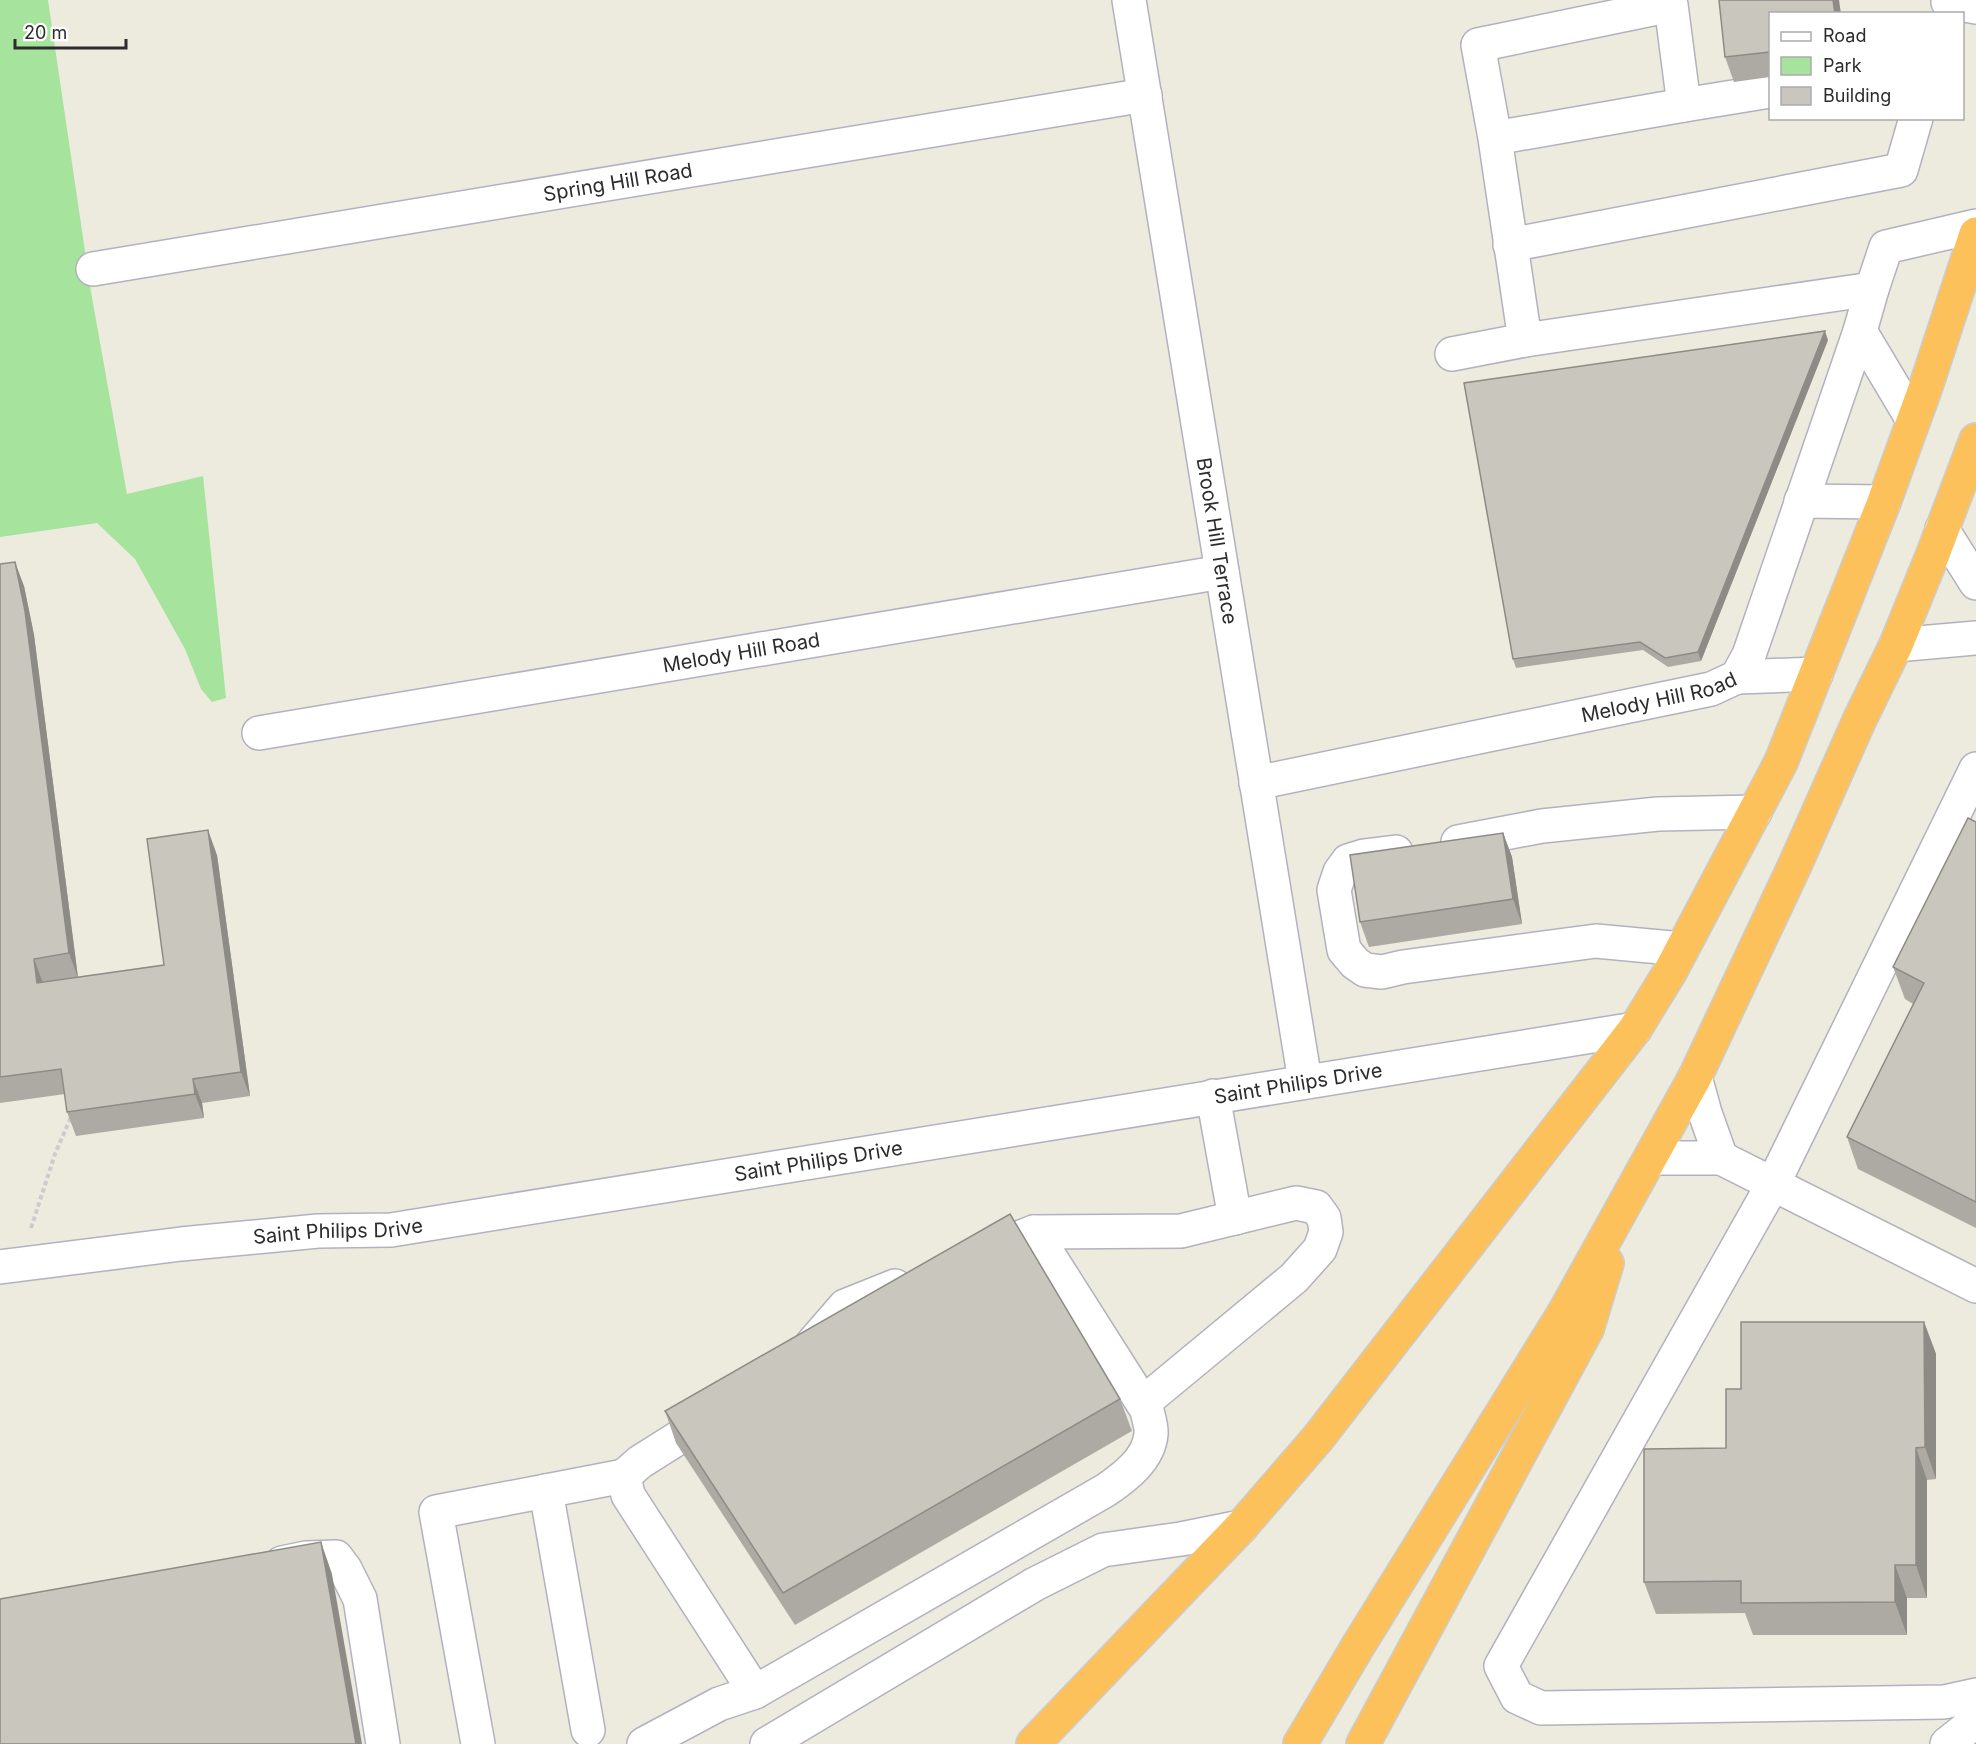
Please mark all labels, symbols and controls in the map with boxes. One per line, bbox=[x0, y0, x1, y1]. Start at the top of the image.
scale bar bbox=[15, 12, 126, 50]
legend bbox=[1769, 12, 1964, 120]
text: 20 m bbox=[24, 22, 67, 43]
text: Road bbox=[1823, 25, 1866, 46]
text: Park bbox=[1823, 55, 1862, 76]
text: Building bbox=[1823, 85, 1891, 106]
street label: Spring Hill Road bbox=[542, 158, 694, 206]
street label: Brook Hill Terrace bbox=[1192, 456, 1242, 626]
street label: Melody Hill Road bbox=[661, 627, 822, 677]
street label: Melody Hill Road bbox=[1579, 667, 1740, 727]
street label: Saint Philips Drive bbox=[1212, 1058, 1384, 1109]
street label: Saint Philips Drive bbox=[732, 1136, 904, 1186]
street label: Saint Philips Drive bbox=[252, 1213, 425, 1249]

